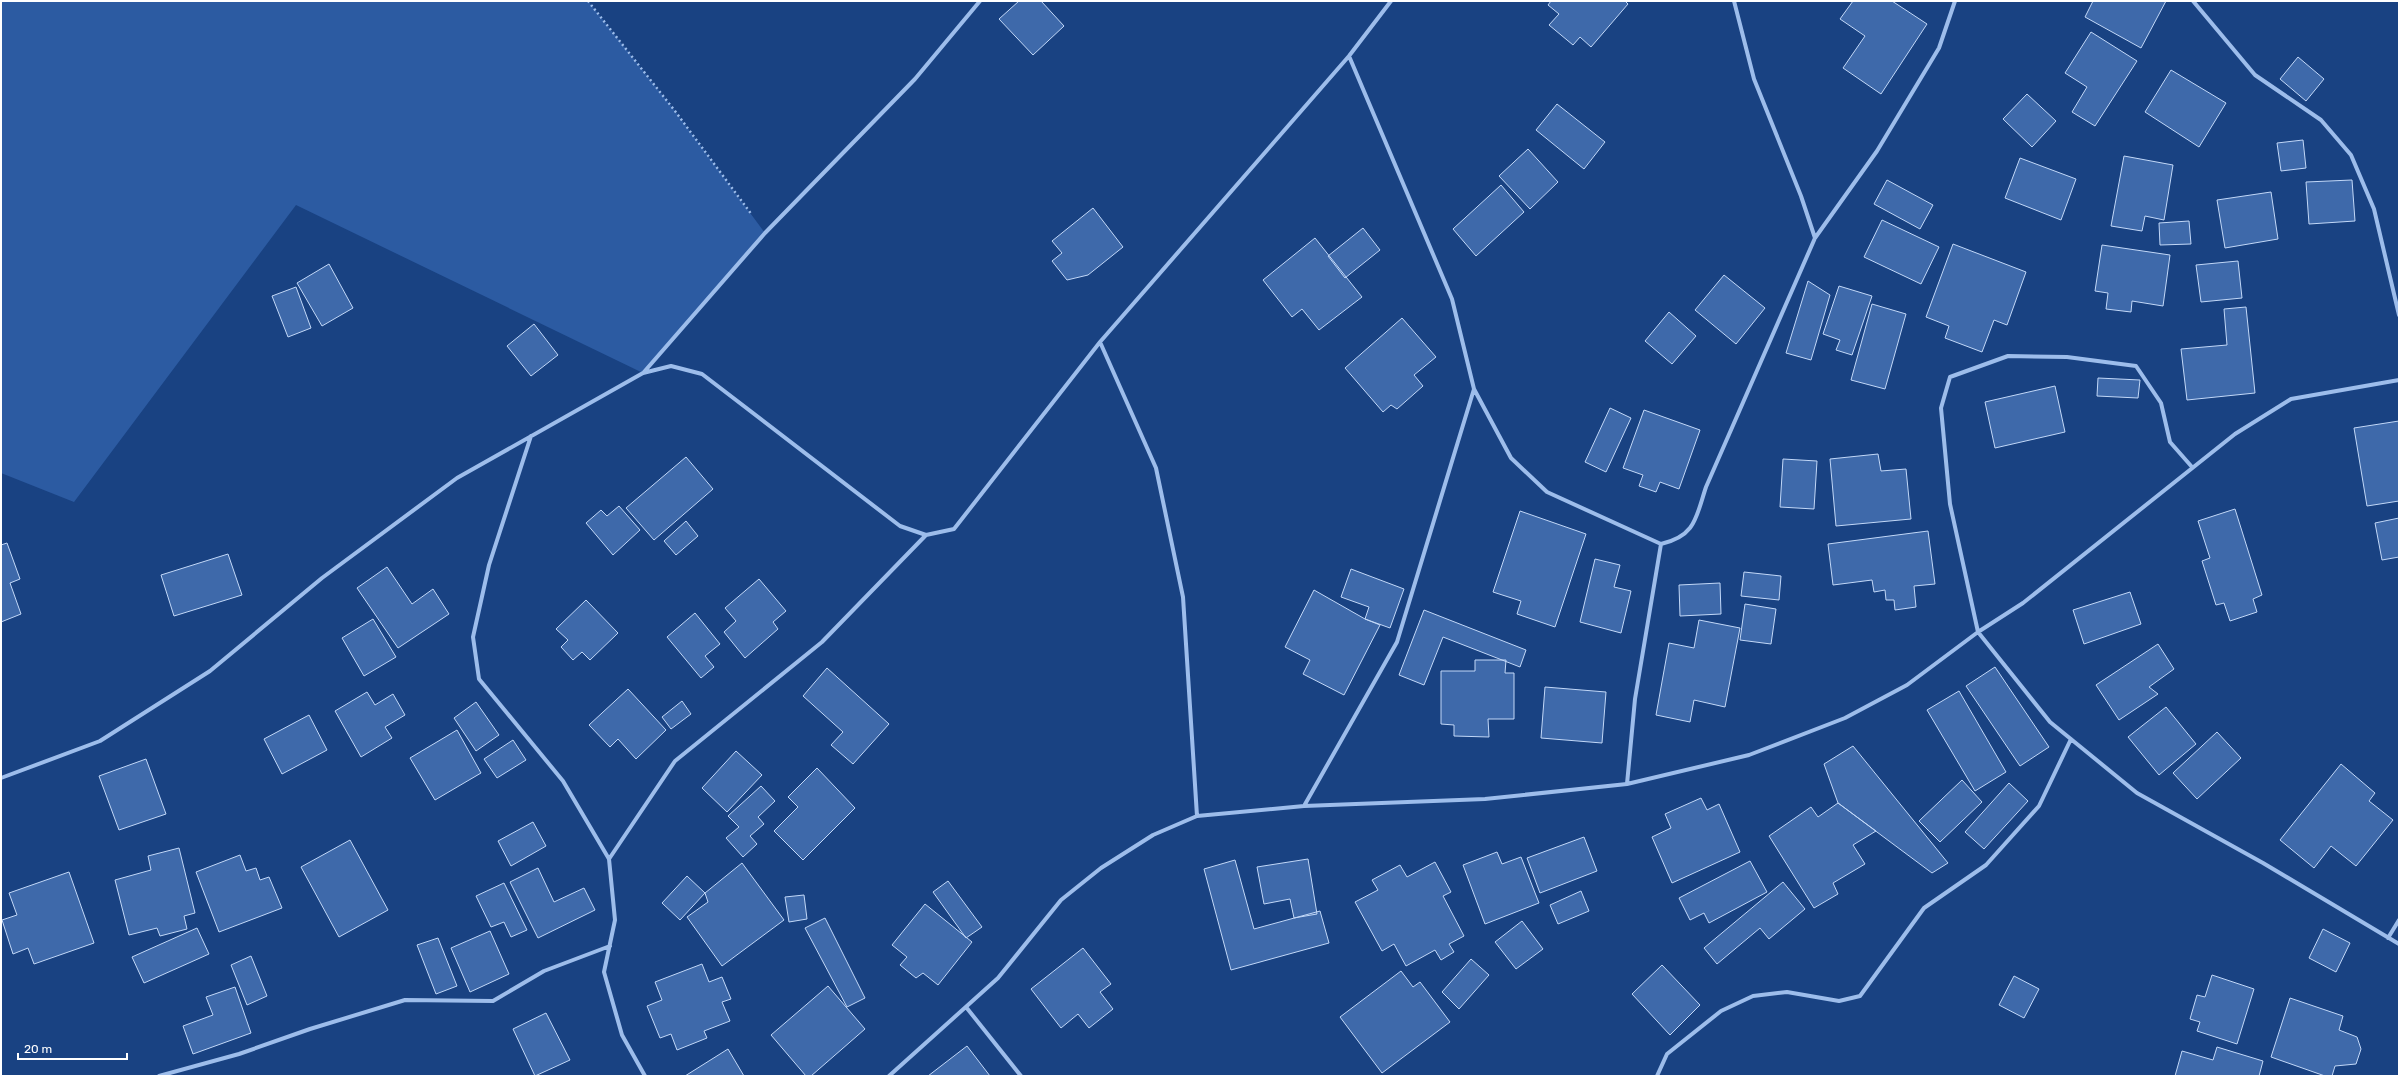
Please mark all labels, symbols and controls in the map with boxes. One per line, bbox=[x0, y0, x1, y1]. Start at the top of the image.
scale bar bbox=[18, 1035, 127, 1061]
text: 20 m bbox=[24, 1042, 52, 1056]

